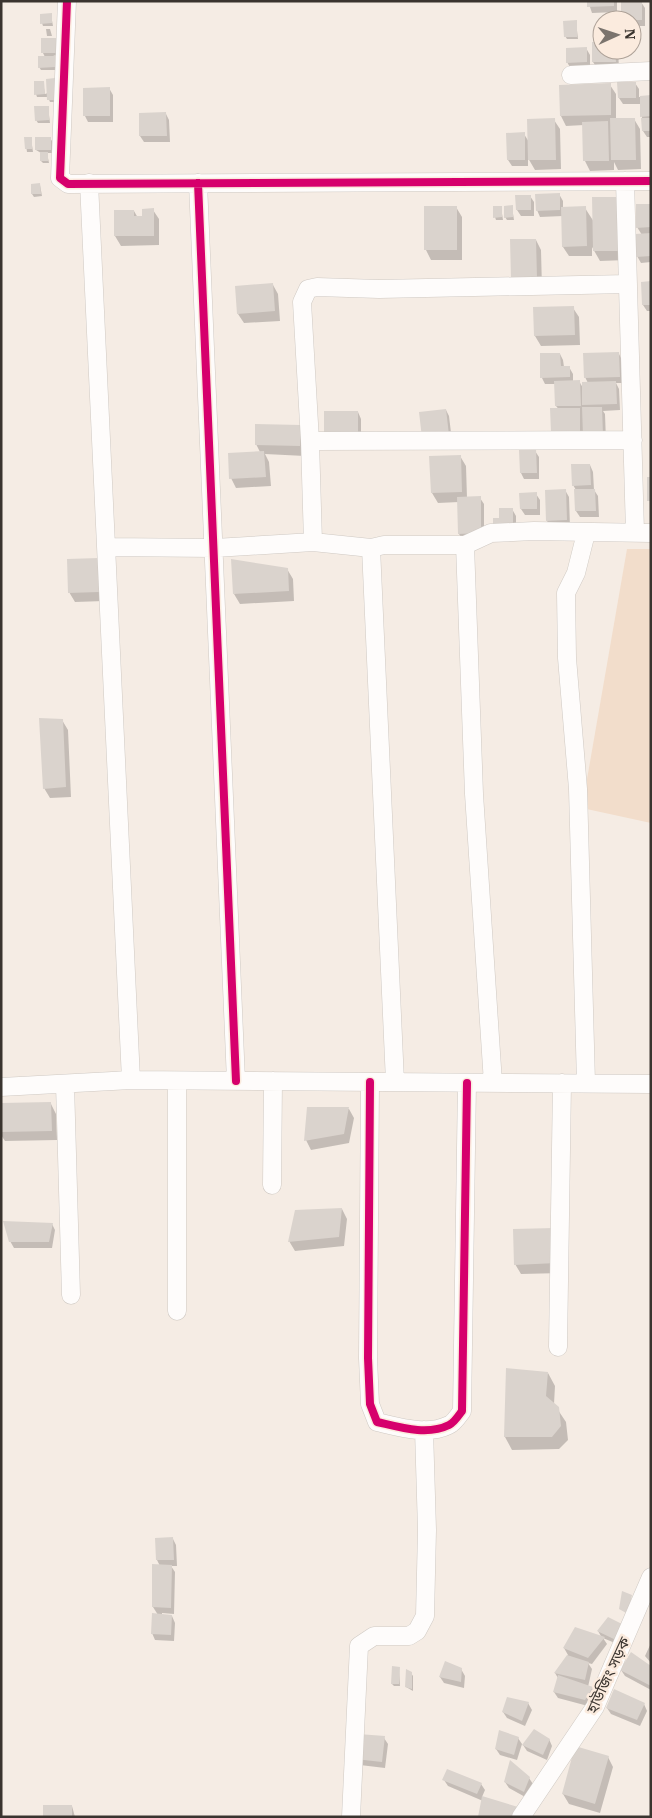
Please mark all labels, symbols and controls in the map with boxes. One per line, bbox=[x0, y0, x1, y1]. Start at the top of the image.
north arrow bbox=[592, 10, 642, 60]
text: N bbox=[621, 28, 639, 40]
street label: হাউজিং সড়ক bbox=[582, 1633, 634, 1717]

